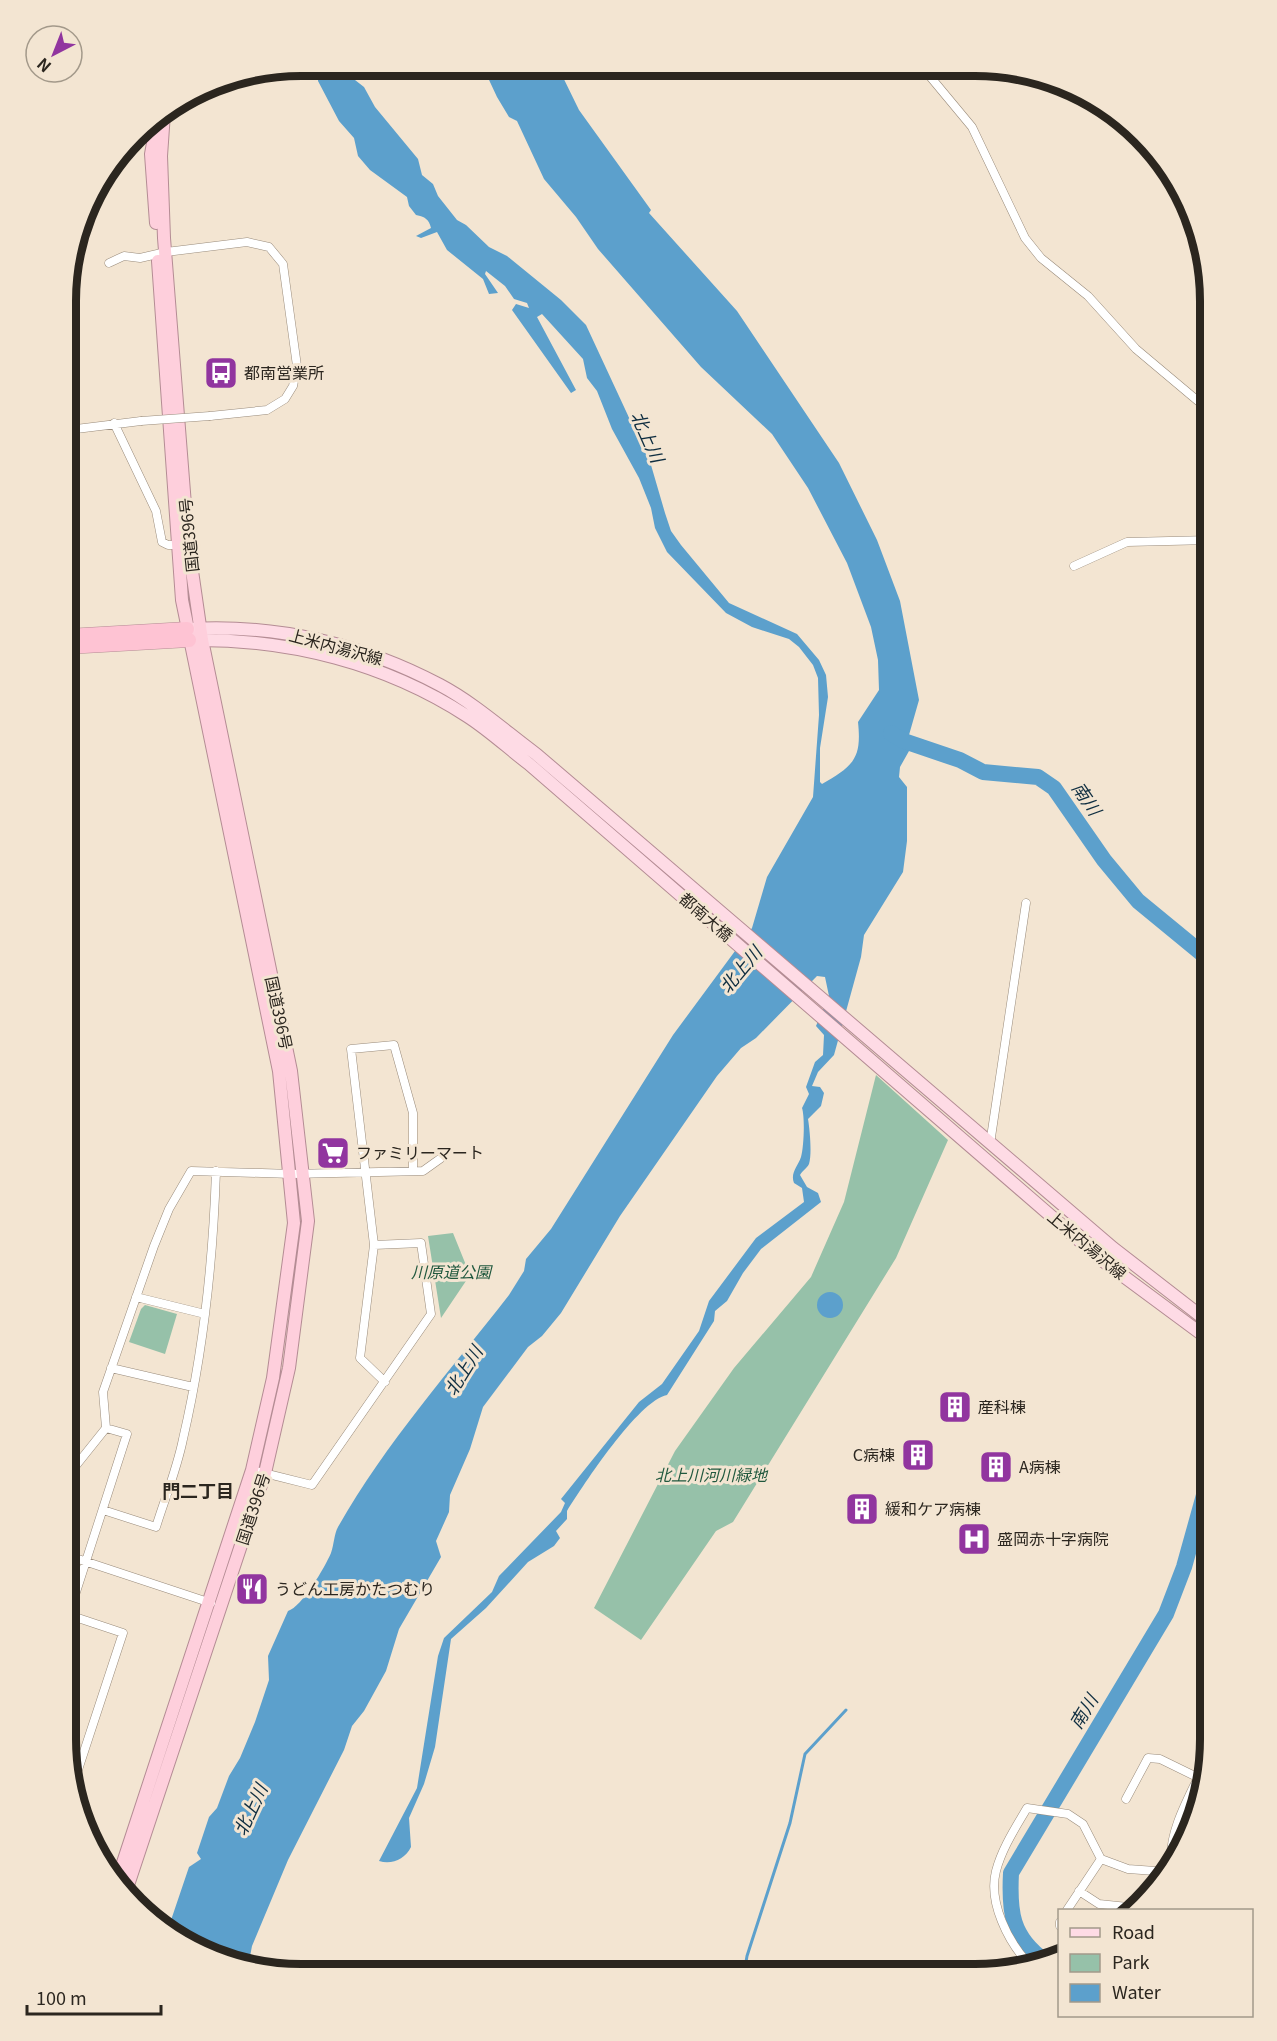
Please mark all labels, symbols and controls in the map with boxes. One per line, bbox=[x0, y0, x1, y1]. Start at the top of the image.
north arrow bbox=[24, 24, 84, 84]
text: N bbox=[31, 53, 56, 79]
bus stop icon: 都南営業所 bbox=[203, 355, 239, 391]
place label: 都南営業所 bbox=[244, 360, 324, 384]
water label: 北上川 bbox=[626, 406, 672, 468]
street label: 国道396号 bbox=[172, 497, 204, 573]
street label: 上米内湯沢線 bbox=[287, 622, 386, 670]
water label: 南川 bbox=[1067, 776, 1110, 822]
street label: 都南大橋 bbox=[675, 886, 739, 946]
water label: 北上川 bbox=[712, 938, 768, 998]
street label: 国道396号 bbox=[260, 974, 299, 1052]
supermarket icon: ファミリーマート bbox=[315, 1135, 351, 1171]
place label: ファミリーマート bbox=[356, 1140, 484, 1164]
street label: 上米内湯沢線 bbox=[1043, 1204, 1132, 1284]
park label: 川原道公園 bbox=[411, 1259, 493, 1283]
water label: 北上川 bbox=[437, 1338, 489, 1400]
building icon: 産科棟 bbox=[937, 1389, 973, 1425]
place label: 産科棟 bbox=[978, 1394, 1026, 1418]
building icon: C病棟 bbox=[900, 1437, 936, 1473]
place label: C病棟 bbox=[853, 1442, 895, 1466]
building icon: A病棟 bbox=[978, 1449, 1014, 1485]
place label: A病棟 bbox=[1019, 1454, 1061, 1478]
park label: 北上川河川緑地 bbox=[655, 1462, 769, 1486]
street label: 国道396号 bbox=[229, 1469, 275, 1548]
district label: 門二丁目 bbox=[162, 1477, 234, 1503]
building icon: 緩和ケア病棟 bbox=[844, 1491, 880, 1527]
place label: 緩和ケア病棟 bbox=[885, 1496, 981, 1520]
hospital icon: 盛岡赤十字病院 bbox=[956, 1521, 992, 1557]
place label: 盛岡赤十字病院 bbox=[997, 1526, 1109, 1550]
restaurant icon: うどん工房かたつむり bbox=[234, 1571, 270, 1607]
place label: うどん工房かたつむり bbox=[275, 1576, 435, 1600]
water label: 南川 bbox=[1062, 1687, 1104, 1733]
water label: 北上川 bbox=[226, 1777, 273, 1839]
legend bbox=[1058, 1909, 1253, 2017]
text: Road bbox=[1112, 1918, 1155, 1944]
text: Park bbox=[1112, 1948, 1150, 1974]
scale bar bbox=[27, 1978, 160, 2016]
text: Water bbox=[1112, 1978, 1162, 2004]
text: 100 m bbox=[36, 1984, 87, 2010]

